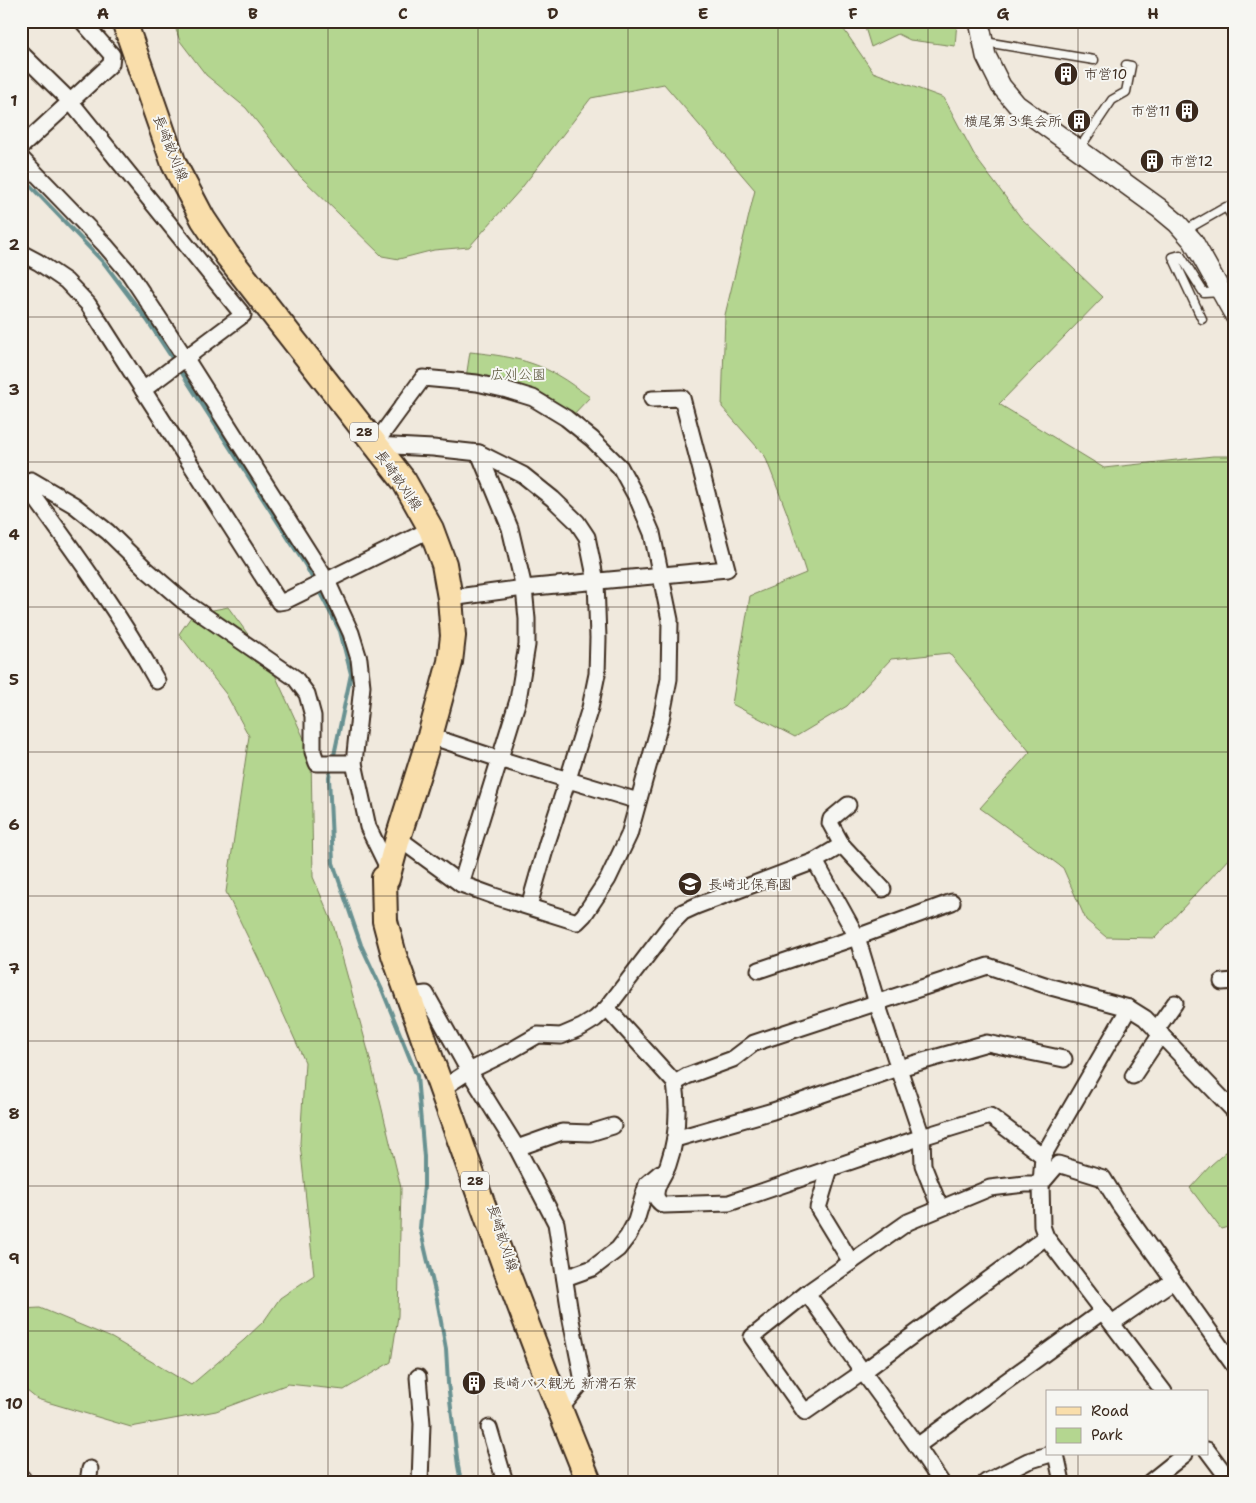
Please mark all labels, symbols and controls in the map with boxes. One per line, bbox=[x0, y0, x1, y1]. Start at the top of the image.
text: A bbox=[97, 3, 109, 24]
text: B bbox=[248, 3, 258, 24]
text: C bbox=[398, 3, 408, 24]
text: D bbox=[547, 3, 559, 24]
text: E bbox=[698, 3, 708, 24]
text: F bbox=[848, 3, 858, 24]
text: G bbox=[997, 3, 1010, 24]
text: H bbox=[1147, 3, 1159, 24]
building icon: 市営10 bbox=[1053, 61, 1079, 87]
place label: 市営10 bbox=[1084, 65, 1127, 83]
text: 1 bbox=[10, 90, 18, 111]
building icon: 市営11 bbox=[1174, 98, 1200, 124]
place label: 市営11 bbox=[1131, 102, 1170, 120]
building icon: 横尾第３集会所 bbox=[1066, 108, 1092, 134]
street label: 長崎畝刈線 bbox=[150, 112, 192, 184]
place label: 横尾第３集会所 bbox=[964, 112, 1062, 130]
building icon: 市営12 bbox=[1139, 148, 1165, 174]
place label: 市営12 bbox=[1170, 152, 1213, 170]
text: 2 bbox=[8, 234, 20, 255]
park label: 広刈公園 bbox=[490, 365, 546, 383]
text: 3 bbox=[8, 379, 20, 400]
road number: 28 bbox=[350, 422, 378, 442]
street label: 長崎畝刈線 bbox=[372, 446, 426, 514]
text: 4 bbox=[8, 524, 20, 545]
text: 5 bbox=[9, 669, 19, 690]
text: 6 bbox=[8, 814, 20, 835]
school or university icon: 長崎北保育園 bbox=[677, 871, 703, 897]
place label: 長崎北保育園 bbox=[708, 875, 792, 893]
text: 7 bbox=[8, 958, 20, 979]
text: 8 bbox=[8, 1103, 20, 1124]
road number: 28 bbox=[461, 1172, 489, 1190]
street label: 長崎畝刈線 bbox=[484, 1202, 522, 1274]
text: 9 bbox=[8, 1248, 20, 1269]
building icon: 長崎バス観光 新滑石寮 bbox=[461, 1370, 487, 1396]
place label: 長崎バス観光 新滑石寮 bbox=[492, 1374, 637, 1392]
legend bbox=[1046, 1390, 1208, 1456]
text: 10 bbox=[5, 1393, 23, 1414]
text: Road bbox=[1091, 1401, 1129, 1421]
text: Park bbox=[1091, 1425, 1123, 1445]

